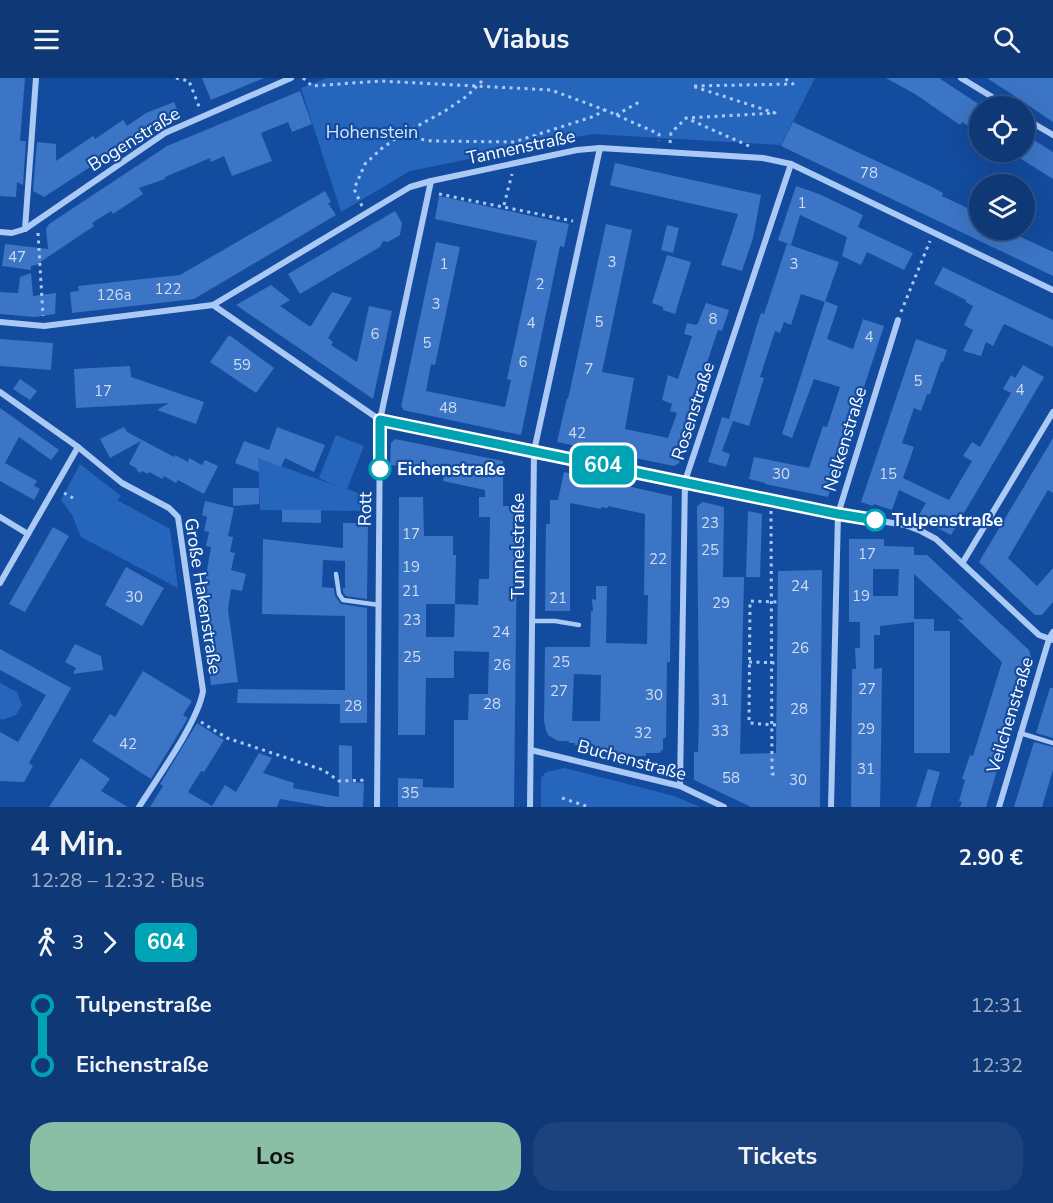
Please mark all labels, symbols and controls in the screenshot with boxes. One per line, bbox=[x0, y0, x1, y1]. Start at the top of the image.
text: Viabus bbox=[484, 21, 569, 58]
icon: menu bbox=[30, 23, 63, 56]
icon: search bbox=[990, 23, 1023, 56]
map controls bbox=[969, 96, 1035, 240]
button: locate bbox=[969, 96, 1035, 162]
street label: Bogenstraße bbox=[84, 101, 184, 177]
park label: Hohenstein bbox=[326, 120, 418, 144]
street label: Tannenstraße bbox=[464, 124, 578, 170]
house number: 78 bbox=[860, 163, 878, 183]
button: layers bbox=[969, 174, 1035, 240]
house number: 1 bbox=[797, 193, 807, 213]
house number: 47 bbox=[8, 247, 26, 267]
house number: 3 bbox=[607, 252, 617, 272]
house number: 1 bbox=[439, 254, 449, 274]
house number: 3 bbox=[789, 254, 799, 274]
house number: 2 bbox=[535, 274, 545, 294]
house number: 122 bbox=[154, 279, 182, 299]
house number: 126a bbox=[97, 285, 131, 305]
house number: 3 bbox=[431, 294, 441, 314]
house number: 8 bbox=[708, 309, 718, 329]
house number: 5 bbox=[594, 312, 604, 332]
house number: 4 bbox=[526, 313, 536, 333]
house number: 6 bbox=[370, 324, 380, 344]
house number: 4 bbox=[864, 327, 874, 347]
house number: 5 bbox=[422, 333, 432, 353]
house number: 6 bbox=[518, 352, 528, 372]
house number: 59 bbox=[233, 355, 251, 375]
house number: 7 bbox=[584, 359, 594, 379]
street label: Rosenstraße bbox=[666, 359, 720, 463]
house number: 5 bbox=[913, 371, 923, 391]
house number: 4 bbox=[1015, 380, 1025, 400]
house number: 17 bbox=[94, 381, 112, 401]
street label: Nelkenstraße bbox=[818, 384, 872, 494]
house number: 48 bbox=[439, 398, 457, 418]
house number: 42 bbox=[568, 423, 586, 443]
line badge: 604 bbox=[568, 446, 638, 484]
text: 604 bbox=[584, 451, 622, 479]
place label: Eichenstraße bbox=[397, 457, 506, 481]
marker: Eichenstraße bbox=[369, 458, 391, 480]
house number: 30 bbox=[772, 464, 790, 484]
house number: 15 bbox=[879, 464, 897, 484]
street label: Rott bbox=[353, 491, 377, 526]
street label: Tunnelstraße bbox=[506, 493, 530, 599]
place label: Tulpenstraße bbox=[892, 508, 1003, 532]
marker: Tulpenstraße bbox=[864, 509, 886, 531]
house number: 23 bbox=[701, 513, 719, 533]
street label: Große Hakenstraße bbox=[179, 516, 227, 676]
house number: 17 bbox=[402, 524, 420, 544]
house number: 25 bbox=[701, 540, 719, 560]
house number: 17 bbox=[858, 544, 876, 564]
house number: 22 bbox=[649, 549, 667, 569]
house number: 19 bbox=[402, 557, 420, 577]
house number: 24 bbox=[791, 576, 809, 596]
house number: 21 bbox=[402, 581, 420, 601]
house number: 19 bbox=[852, 586, 870, 606]
house number: 30 bbox=[125, 587, 143, 607]
house number: 21 bbox=[549, 588, 567, 608]
house number: 29 bbox=[712, 593, 730, 613]
house number: 23 bbox=[403, 610, 421, 630]
house number: 24 bbox=[492, 622, 510, 642]
house number: 26 bbox=[791, 638, 809, 658]
house number: 25 bbox=[403, 647, 421, 667]
house number: 25 bbox=[552, 652, 570, 672]
street label: Veilchenstraße bbox=[981, 654, 1039, 777]
house number: 26 bbox=[493, 655, 511, 675]
house number: 27 bbox=[858, 679, 876, 699]
house number: 27 bbox=[550, 681, 568, 701]
house number: 30 bbox=[645, 685, 663, 705]
house number: 31 bbox=[711, 690, 729, 710]
house number: 28 bbox=[483, 694, 501, 714]
house number: 28 bbox=[344, 696, 362, 716]
house number: 28 bbox=[790, 699, 808, 719]
house number: 29 bbox=[857, 719, 875, 739]
house number: 33 bbox=[711, 721, 729, 741]
house number: 32 bbox=[634, 723, 652, 743]
house number: 42 bbox=[119, 734, 137, 754]
street label: Buchenstraße bbox=[575, 734, 689, 786]
house number: 31 bbox=[857, 759, 875, 779]
house number: 58 bbox=[722, 768, 740, 788]
house number: 30 bbox=[789, 770, 807, 790]
house number: 35 bbox=[401, 783, 419, 803]
text: 4 Min. bbox=[30, 822, 123, 867]
text: 2.90 € bbox=[959, 843, 1023, 873]
text: 12:28 – 12:32 · Bus bbox=[30, 867, 205, 894]
icon: walk bbox=[30, 926, 63, 959]
icon: forward bbox=[93, 926, 126, 959]
text: 604 bbox=[147, 928, 185, 956]
text: 3 bbox=[72, 929, 84, 956]
text: Tulpenstraße bbox=[76, 990, 212, 1020]
text: 12:31 bbox=[970, 992, 1023, 1019]
text: Eichenstraße bbox=[76, 1050, 209, 1080]
text: 12:32 bbox=[970, 1052, 1023, 1079]
button: Los bbox=[30, 1122, 521, 1191]
button: Tickets bbox=[533, 1122, 1023, 1191]

